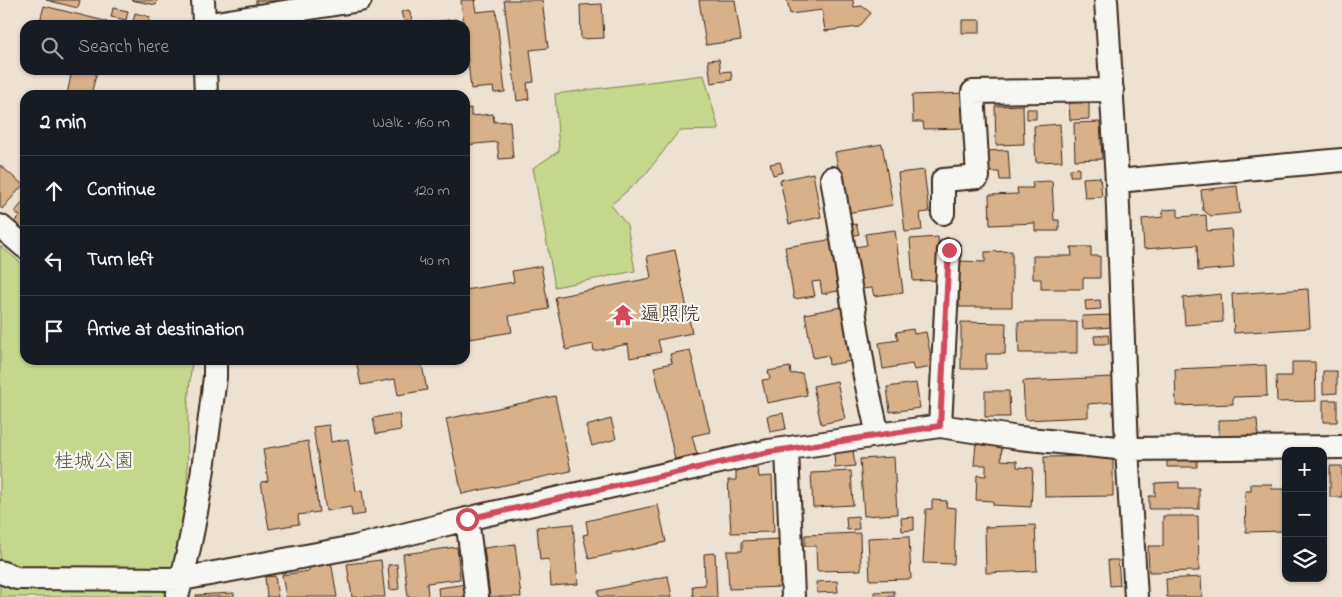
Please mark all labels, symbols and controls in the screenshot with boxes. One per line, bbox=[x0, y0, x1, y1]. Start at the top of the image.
search box bbox=[20, 20, 470, 75]
icon: search bbox=[38, 34, 66, 62]
text: Search here bbox=[78, 34, 169, 61]
text: 2 min bbox=[40, 108, 86, 138]
text: Walk · 160 m bbox=[372, 111, 450, 135]
icon: ahead bbox=[40, 177, 68, 205]
text: Continue bbox=[87, 177, 155, 204]
text: 120 m bbox=[414, 179, 450, 203]
route end bbox=[938, 239, 961, 262]
icon: left bbox=[40, 247, 68, 275]
text: Turn left bbox=[87, 247, 154, 274]
text: 40 m bbox=[420, 249, 450, 273]
place label: 遍照院 bbox=[640, 301, 700, 330]
temple icon: 遍照院 bbox=[610, 302, 636, 328]
icon: arrive bbox=[40, 317, 68, 345]
text: Arrive at destination bbox=[87, 317, 244, 344]
map controls bbox=[1282, 447, 1327, 582]
button: + bbox=[1282, 447, 1327, 492]
park label: 桂城公園 bbox=[54, 448, 134, 477]
button: − bbox=[1282, 492, 1327, 537]
route start bbox=[456, 508, 479, 531]
button: layers bbox=[1282, 537, 1327, 582]

